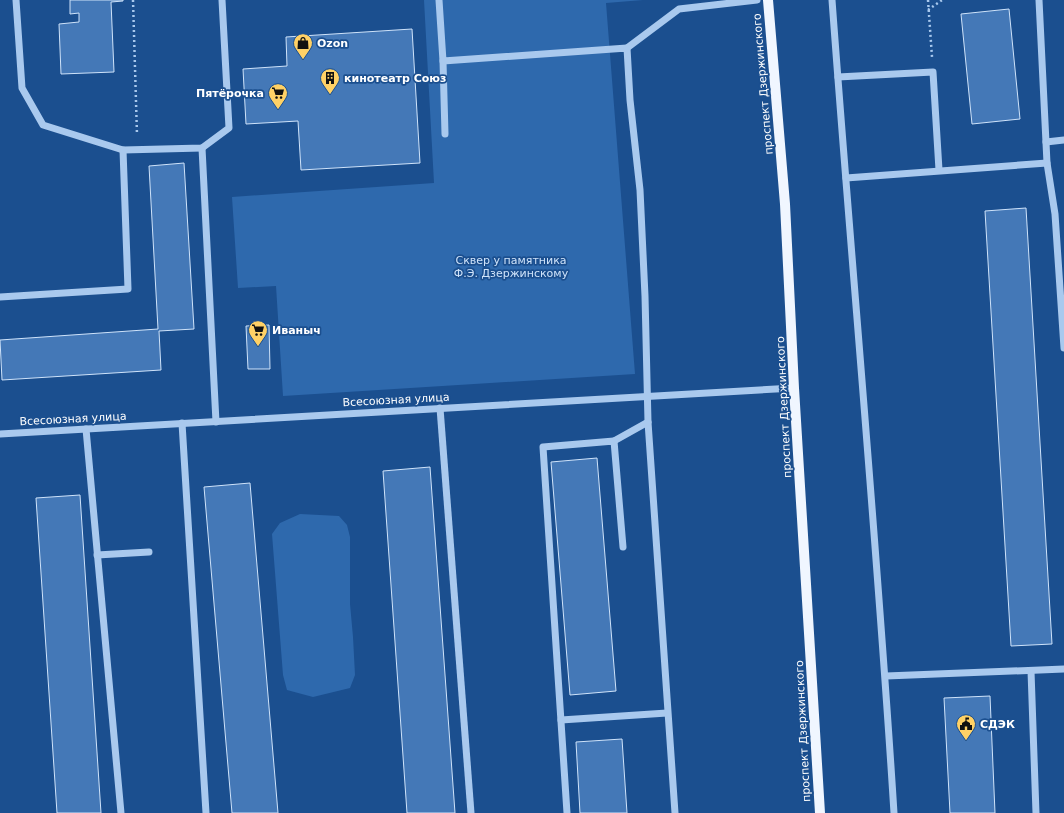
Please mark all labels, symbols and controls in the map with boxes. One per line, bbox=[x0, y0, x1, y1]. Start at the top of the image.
street label: проспект Дзержинского bbox=[750, 13, 776, 155]
shop icon: Ozon bbox=[292, 32, 314, 60]
place label: Ozon bbox=[317, 37, 348, 50]
building icon: кинотеатр Союз bbox=[319, 67, 341, 95]
place label: кинотеатр Союз bbox=[344, 72, 446, 85]
supermarket icon: Пятёрочка bbox=[267, 82, 289, 110]
place label: Пятёрочка bbox=[196, 87, 264, 100]
park label: Сквер у памятника Ф.Э. Дзержинскому bbox=[454, 254, 569, 280]
supermarket icon: Иваныч bbox=[247, 319, 269, 347]
place label: Иваныч bbox=[272, 324, 321, 337]
street label: проспект Дзержинского bbox=[774, 336, 794, 478]
street label: Всесоюзная улица bbox=[342, 391, 450, 409]
street label: Всесоюзная улица bbox=[19, 410, 127, 428]
street label: проспект Дзержинского bbox=[793, 660, 813, 802]
public building icon: СДЭК bbox=[955, 713, 977, 741]
place label: СДЭК bbox=[980, 718, 1015, 731]

